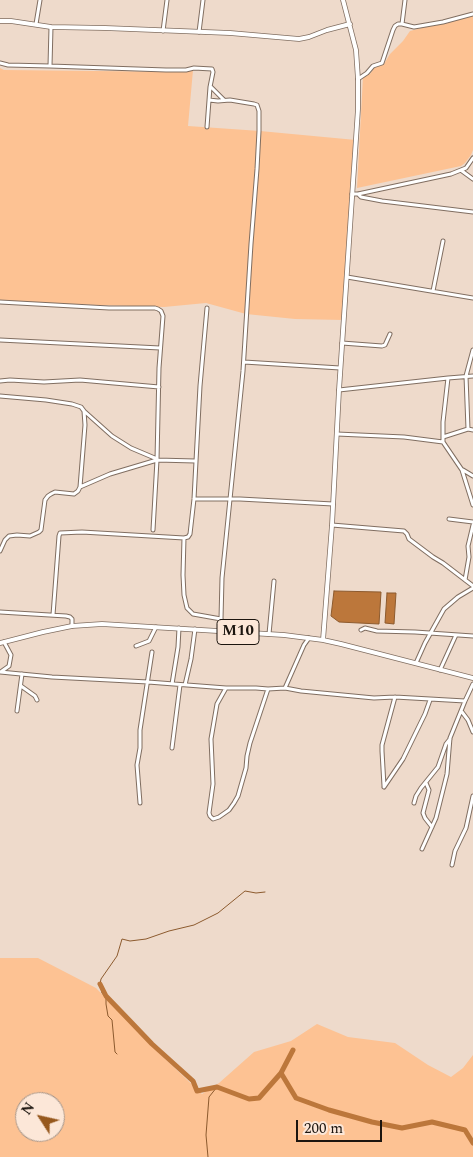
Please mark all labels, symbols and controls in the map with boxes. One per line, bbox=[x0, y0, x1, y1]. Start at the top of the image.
road number: M10 bbox=[217, 620, 259, 644]
north arrow bbox=[15, 1092, 65, 1142]
text: N bbox=[16, 1098, 40, 1119]
scale bar bbox=[298, 1110, 384, 1142]
text: 200 m bbox=[304, 1117, 343, 1140]

